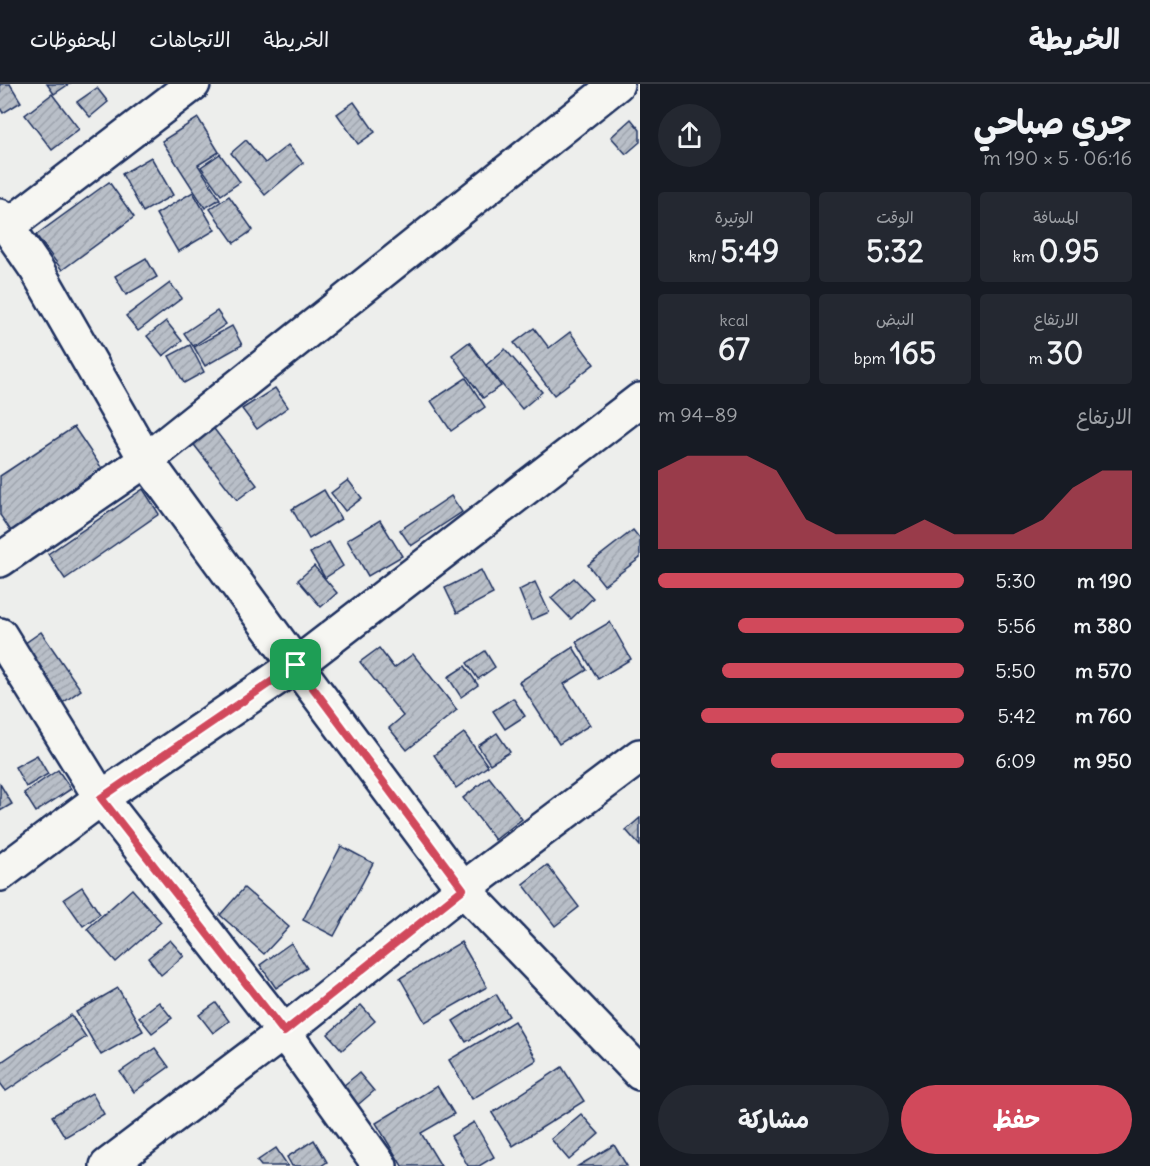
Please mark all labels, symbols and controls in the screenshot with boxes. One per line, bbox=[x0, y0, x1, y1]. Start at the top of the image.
text: الخريطة bbox=[1029, 21, 1120, 57]
text: المحفوظات bbox=[30, 26, 116, 53]
text: الاتجاهات bbox=[149, 26, 231, 53]
text: الخريطة bbox=[264, 26, 329, 53]
text: جري صباحي bbox=[973, 101, 1132, 143]
button: share bbox=[658, 104, 721, 167]
text: 06:16 · 5 × 190 m bbox=[983, 145, 1132, 170]
text: الوتيرة bbox=[715, 207, 753, 227]
text: الوقت bbox=[876, 207, 914, 227]
text: المسافة bbox=[1033, 207, 1079, 227]
text: 5:49 bbox=[721, 232, 779, 270]
text: 5:32 bbox=[866, 232, 924, 270]
text: 0.95 bbox=[1039, 232, 1099, 270]
text: /km bbox=[689, 246, 721, 266]
text: km bbox=[1013, 246, 1039, 266]
text: النبض bbox=[876, 309, 914, 329]
text: الارتفاع bbox=[1034, 309, 1078, 329]
text: kcal bbox=[720, 310, 748, 330]
text: 67 bbox=[718, 330, 750, 368]
text: 165 bbox=[890, 334, 936, 372]
text: 30 bbox=[1047, 334, 1083, 372]
text: bpm bbox=[854, 348, 890, 368]
text: m bbox=[1029, 348, 1047, 368]
text: 89–94 m bbox=[658, 402, 738, 427]
text: الارتفاع bbox=[1076, 404, 1132, 429]
text: 5:30 bbox=[995, 568, 1036, 593]
text: 190 m bbox=[1077, 568, 1132, 593]
text: 5:56 bbox=[997, 613, 1036, 638]
text: 380 m bbox=[1074, 613, 1132, 638]
pin bbox=[270, 639, 321, 690]
icon: arrive bbox=[279, 648, 312, 681]
text: 5:50 bbox=[995, 658, 1036, 683]
text: 570 m bbox=[1075, 658, 1132, 683]
text: 5:42 bbox=[997, 703, 1036, 728]
text: 760 m bbox=[1075, 703, 1132, 728]
text: 6:09 bbox=[995, 748, 1036, 773]
text: 950 m bbox=[1074, 748, 1132, 773]
button: مشاركة bbox=[658, 1085, 889, 1154]
button: حفظ bbox=[901, 1085, 1132, 1154]

